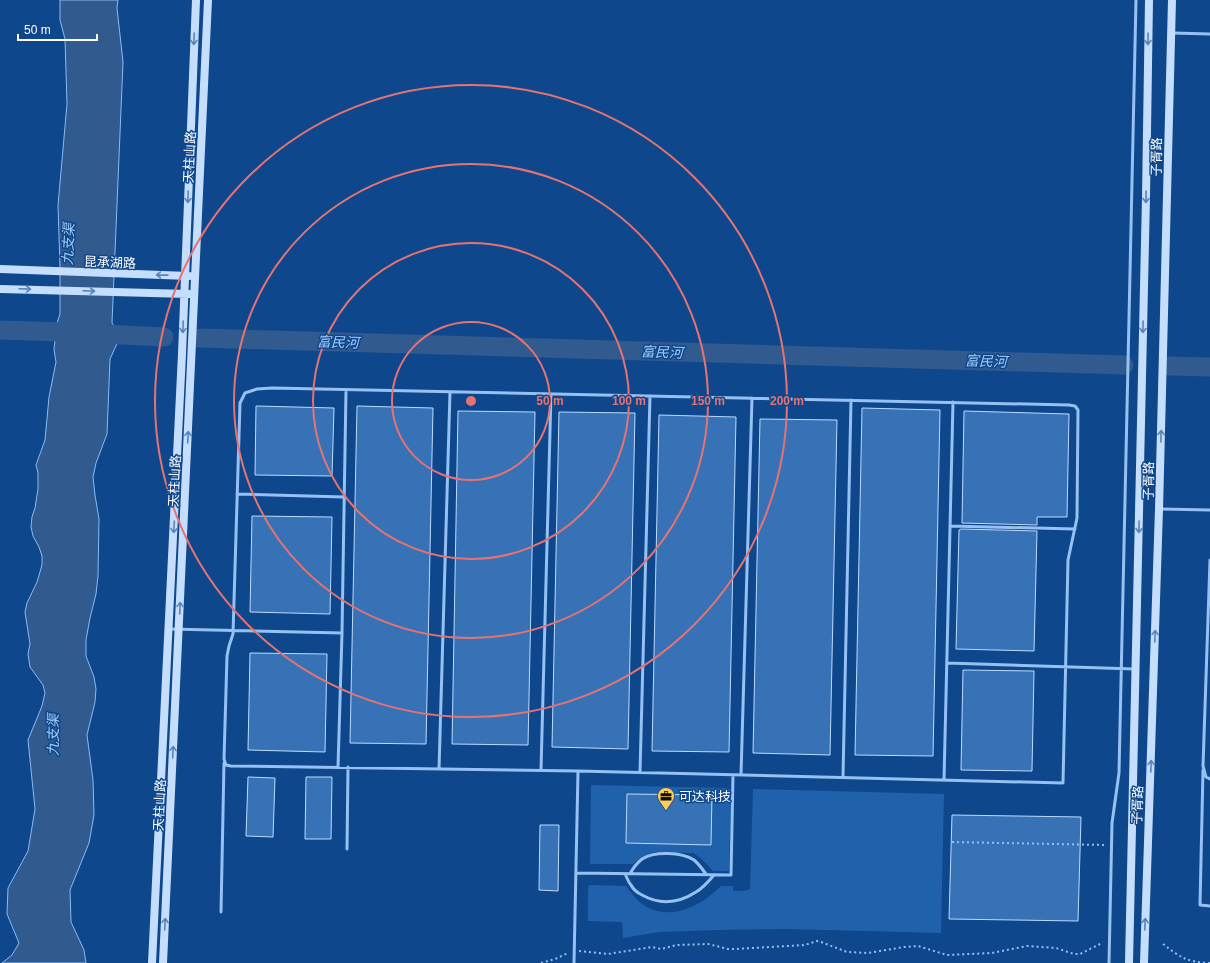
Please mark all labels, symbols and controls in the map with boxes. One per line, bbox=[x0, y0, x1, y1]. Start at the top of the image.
scale bar bbox=[18, 16, 97, 42]
text: 50 m bbox=[24, 23, 51, 37]
one-way arrow bbox=[191, 32, 198, 45]
one-way arrow bbox=[1144, 32, 1152, 45]
street label: 天柱山路 bbox=[181, 131, 198, 183]
street label: 子胥路 bbox=[1149, 137, 1164, 177]
one-way arrow bbox=[185, 190, 192, 203]
one-way arrow bbox=[1142, 190, 1150, 203]
water label: 九支渠 bbox=[59, 221, 77, 265]
street label: 昆承湖路 bbox=[84, 254, 136, 271]
one-way arrow bbox=[156, 272, 169, 279]
one-way arrow bbox=[18, 285, 31, 293]
one-way arrow bbox=[82, 288, 95, 295]
one-way arrow bbox=[180, 320, 187, 333]
one-way arrow bbox=[1139, 320, 1147, 333]
water label: 富民河 bbox=[317, 333, 362, 351]
water label: 富民河 bbox=[641, 343, 686, 361]
water label: 富民河 bbox=[965, 352, 1010, 370]
centre of rings bbox=[464, 394, 478, 408]
text: 50 m bbox=[536, 394, 564, 408]
text: 100 m bbox=[612, 394, 646, 408]
text: 150 m bbox=[691, 394, 725, 408]
text: 200 m bbox=[770, 394, 804, 408]
one-way arrow bbox=[1157, 430, 1165, 443]
one-way arrow bbox=[184, 431, 191, 444]
street label: 天柱山路 bbox=[166, 455, 183, 507]
street label: 子胥路 bbox=[1141, 461, 1156, 501]
one-way arrow bbox=[170, 520, 177, 533]
one-way arrow bbox=[1135, 520, 1143, 533]
one-way arrow bbox=[176, 602, 183, 615]
one-way arrow bbox=[1151, 630, 1159, 643]
water label: 九支渠 bbox=[45, 712, 61, 756]
one-way arrow bbox=[169, 746, 177, 759]
one-way arrow bbox=[1147, 760, 1154, 773]
street label: 天柱山路 bbox=[151, 779, 168, 831]
street label: 子胥路 bbox=[1129, 785, 1146, 825]
office icon: 可达科技 bbox=[656, 786, 676, 811]
place label: 可达科技 bbox=[679, 789, 731, 804]
one-way arrow bbox=[161, 918, 169, 931]
one-way arrow bbox=[1142, 918, 1149, 931]

